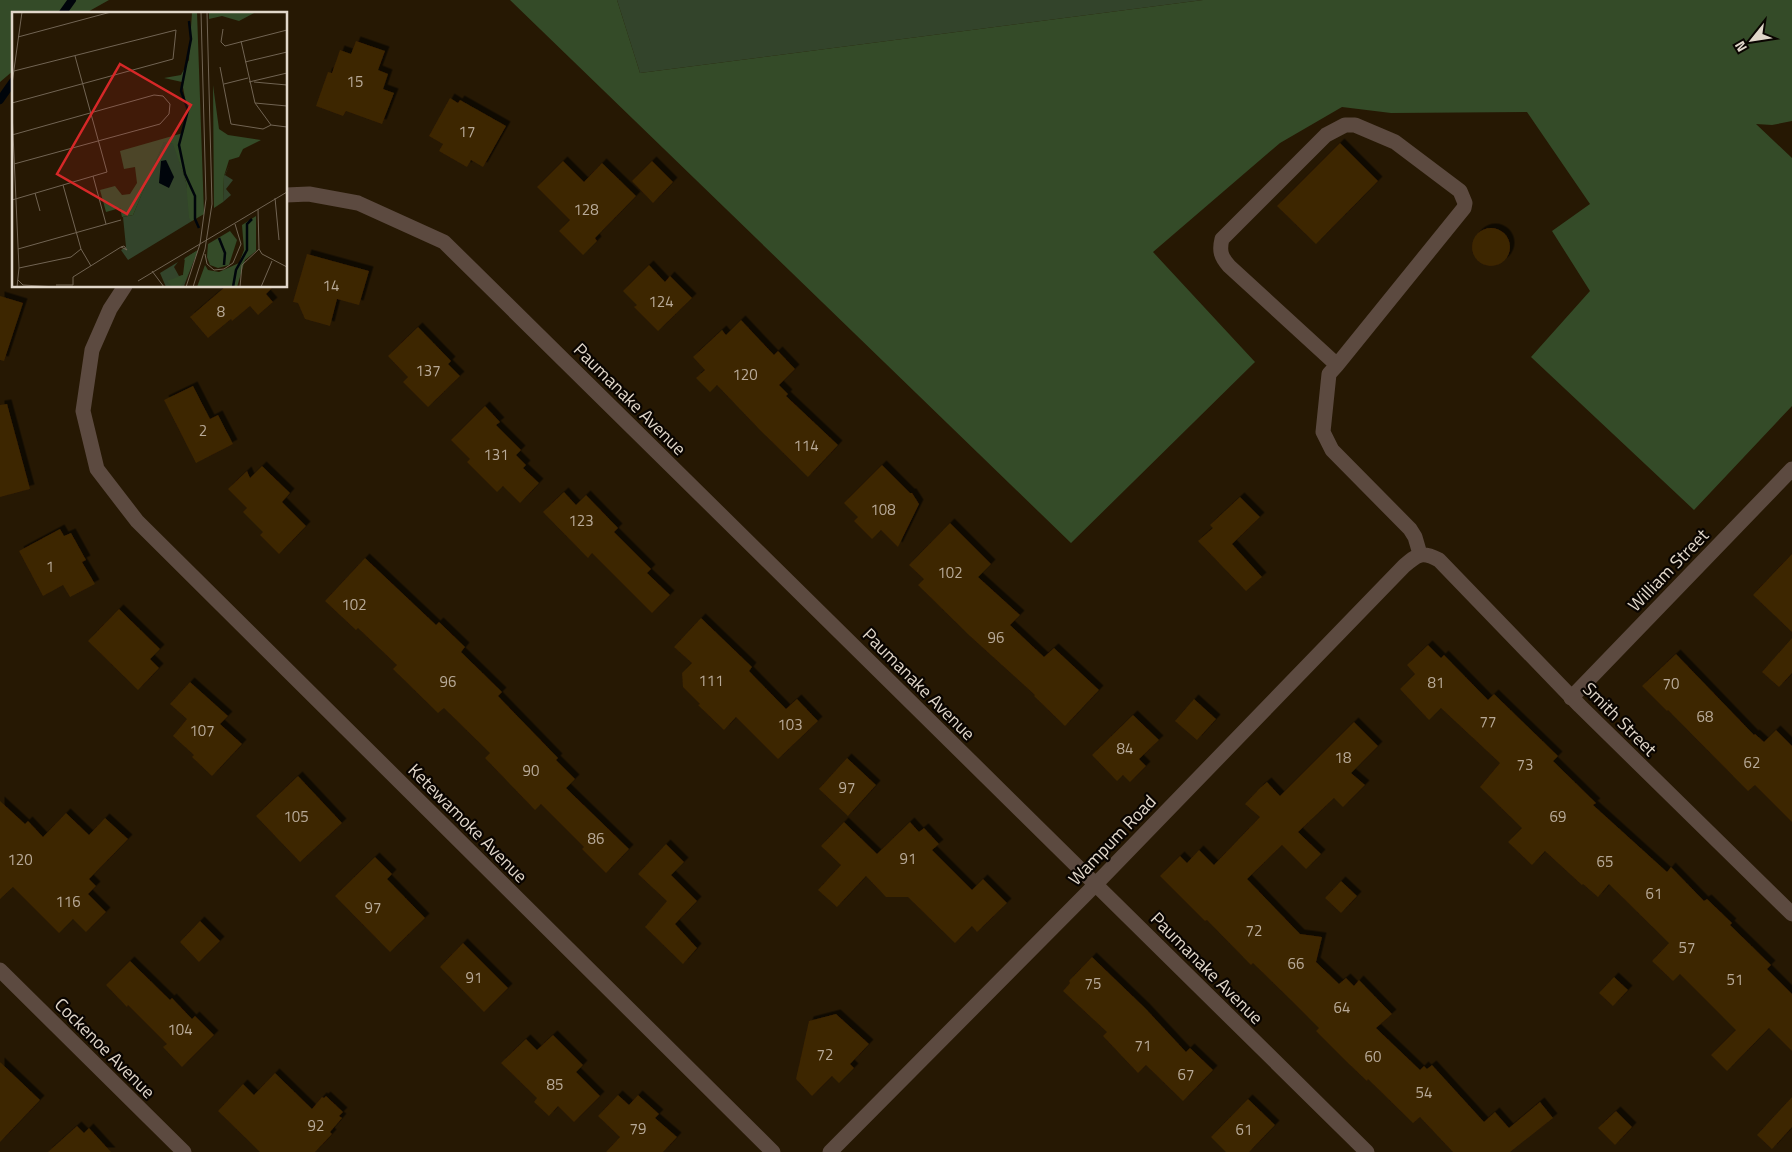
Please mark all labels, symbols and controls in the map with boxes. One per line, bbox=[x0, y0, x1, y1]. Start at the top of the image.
inset map bbox=[12, 12, 288, 288]
north arrow bbox=[1727, 15, 1777, 65]
text: N bbox=[1729, 37, 1752, 56]
house number: 15 bbox=[347, 70, 363, 93]
house number: 17 bbox=[459, 120, 475, 143]
house number: 128 bbox=[573, 198, 599, 221]
house number: 14 bbox=[323, 274, 339, 297]
house number: 124 bbox=[648, 290, 674, 313]
house number: 8 bbox=[217, 300, 225, 323]
street label: Paumanake Avenue bbox=[568, 337, 692, 461]
house number: 137 bbox=[415, 359, 441, 382]
house number: 120 bbox=[732, 363, 758, 386]
house number: 2 bbox=[199, 419, 207, 442]
house number: 114 bbox=[793, 434, 819, 457]
house number: 131 bbox=[483, 443, 509, 466]
house number: 108 bbox=[870, 498, 896, 521]
house number: 123 bbox=[568, 509, 594, 532]
street label: William Street bbox=[1621, 522, 1715, 618]
house number: 1 bbox=[46, 555, 54, 578]
house number: 102 bbox=[937, 561, 963, 584]
house number: 102 bbox=[341, 593, 367, 616]
street label: Paumanake Avenue bbox=[857, 622, 981, 746]
house number: 96 bbox=[988, 626, 1004, 649]
house number: 111 bbox=[698, 669, 724, 692]
house number: 96 bbox=[440, 670, 456, 693]
house number: 81 bbox=[1428, 671, 1444, 694]
house number: 70 bbox=[1663, 672, 1679, 695]
street label: Smith Street bbox=[1577, 676, 1664, 763]
house number: 68 bbox=[1697, 705, 1713, 728]
house number: 77 bbox=[1480, 710, 1496, 733]
house number: 103 bbox=[777, 713, 803, 736]
house number: 107 bbox=[189, 719, 215, 742]
house number: 84 bbox=[1117, 737, 1133, 760]
house number: 18 bbox=[1335, 746, 1351, 769]
house number: 62 bbox=[1744, 751, 1760, 774]
house number: 73 bbox=[1517, 753, 1533, 776]
street label: Ketewamoke Avenue bbox=[402, 757, 534, 889]
house number: 90 bbox=[523, 759, 539, 782]
house number: 97 bbox=[839, 776, 855, 799]
street label: Wampum Road bbox=[1062, 789, 1162, 891]
house number: 105 bbox=[283, 805, 309, 828]
house number: 69 bbox=[1550, 805, 1566, 828]
house number: 86 bbox=[588, 827, 604, 850]
house number: 91 bbox=[900, 847, 916, 870]
house number: 120 bbox=[7, 848, 33, 871]
house number: 65 bbox=[1597, 850, 1613, 873]
house number: 61 bbox=[1646, 882, 1662, 905]
house number: 116 bbox=[55, 890, 81, 913]
house number: 97 bbox=[365, 896, 381, 919]
street label: Paumanake Avenue bbox=[1145, 906, 1269, 1030]
house number: 72 bbox=[1246, 919, 1262, 942]
house number: 57 bbox=[1679, 936, 1695, 959]
house number: 66 bbox=[1288, 952, 1304, 975]
house number: 91 bbox=[466, 966, 482, 989]
house number: 51 bbox=[1727, 968, 1743, 991]
house number: 75 bbox=[1085, 972, 1101, 995]
street label: Cockenoe Avenue bbox=[48, 991, 162, 1105]
house number: 64 bbox=[1334, 996, 1350, 1019]
house number: 104 bbox=[167, 1018, 193, 1041]
house number: 71 bbox=[1135, 1034, 1151, 1057]
house number: 72 bbox=[817, 1043, 833, 1066]
house number: 60 bbox=[1365, 1045, 1381, 1068]
house number: 67 bbox=[1178, 1063, 1194, 1086]
house number: 85 bbox=[547, 1073, 563, 1096]
house number: 54 bbox=[1416, 1081, 1432, 1104]
house number: 92 bbox=[308, 1114, 324, 1137]
house number: 79 bbox=[630, 1117, 646, 1140]
house number: 61 bbox=[1236, 1118, 1252, 1141]

